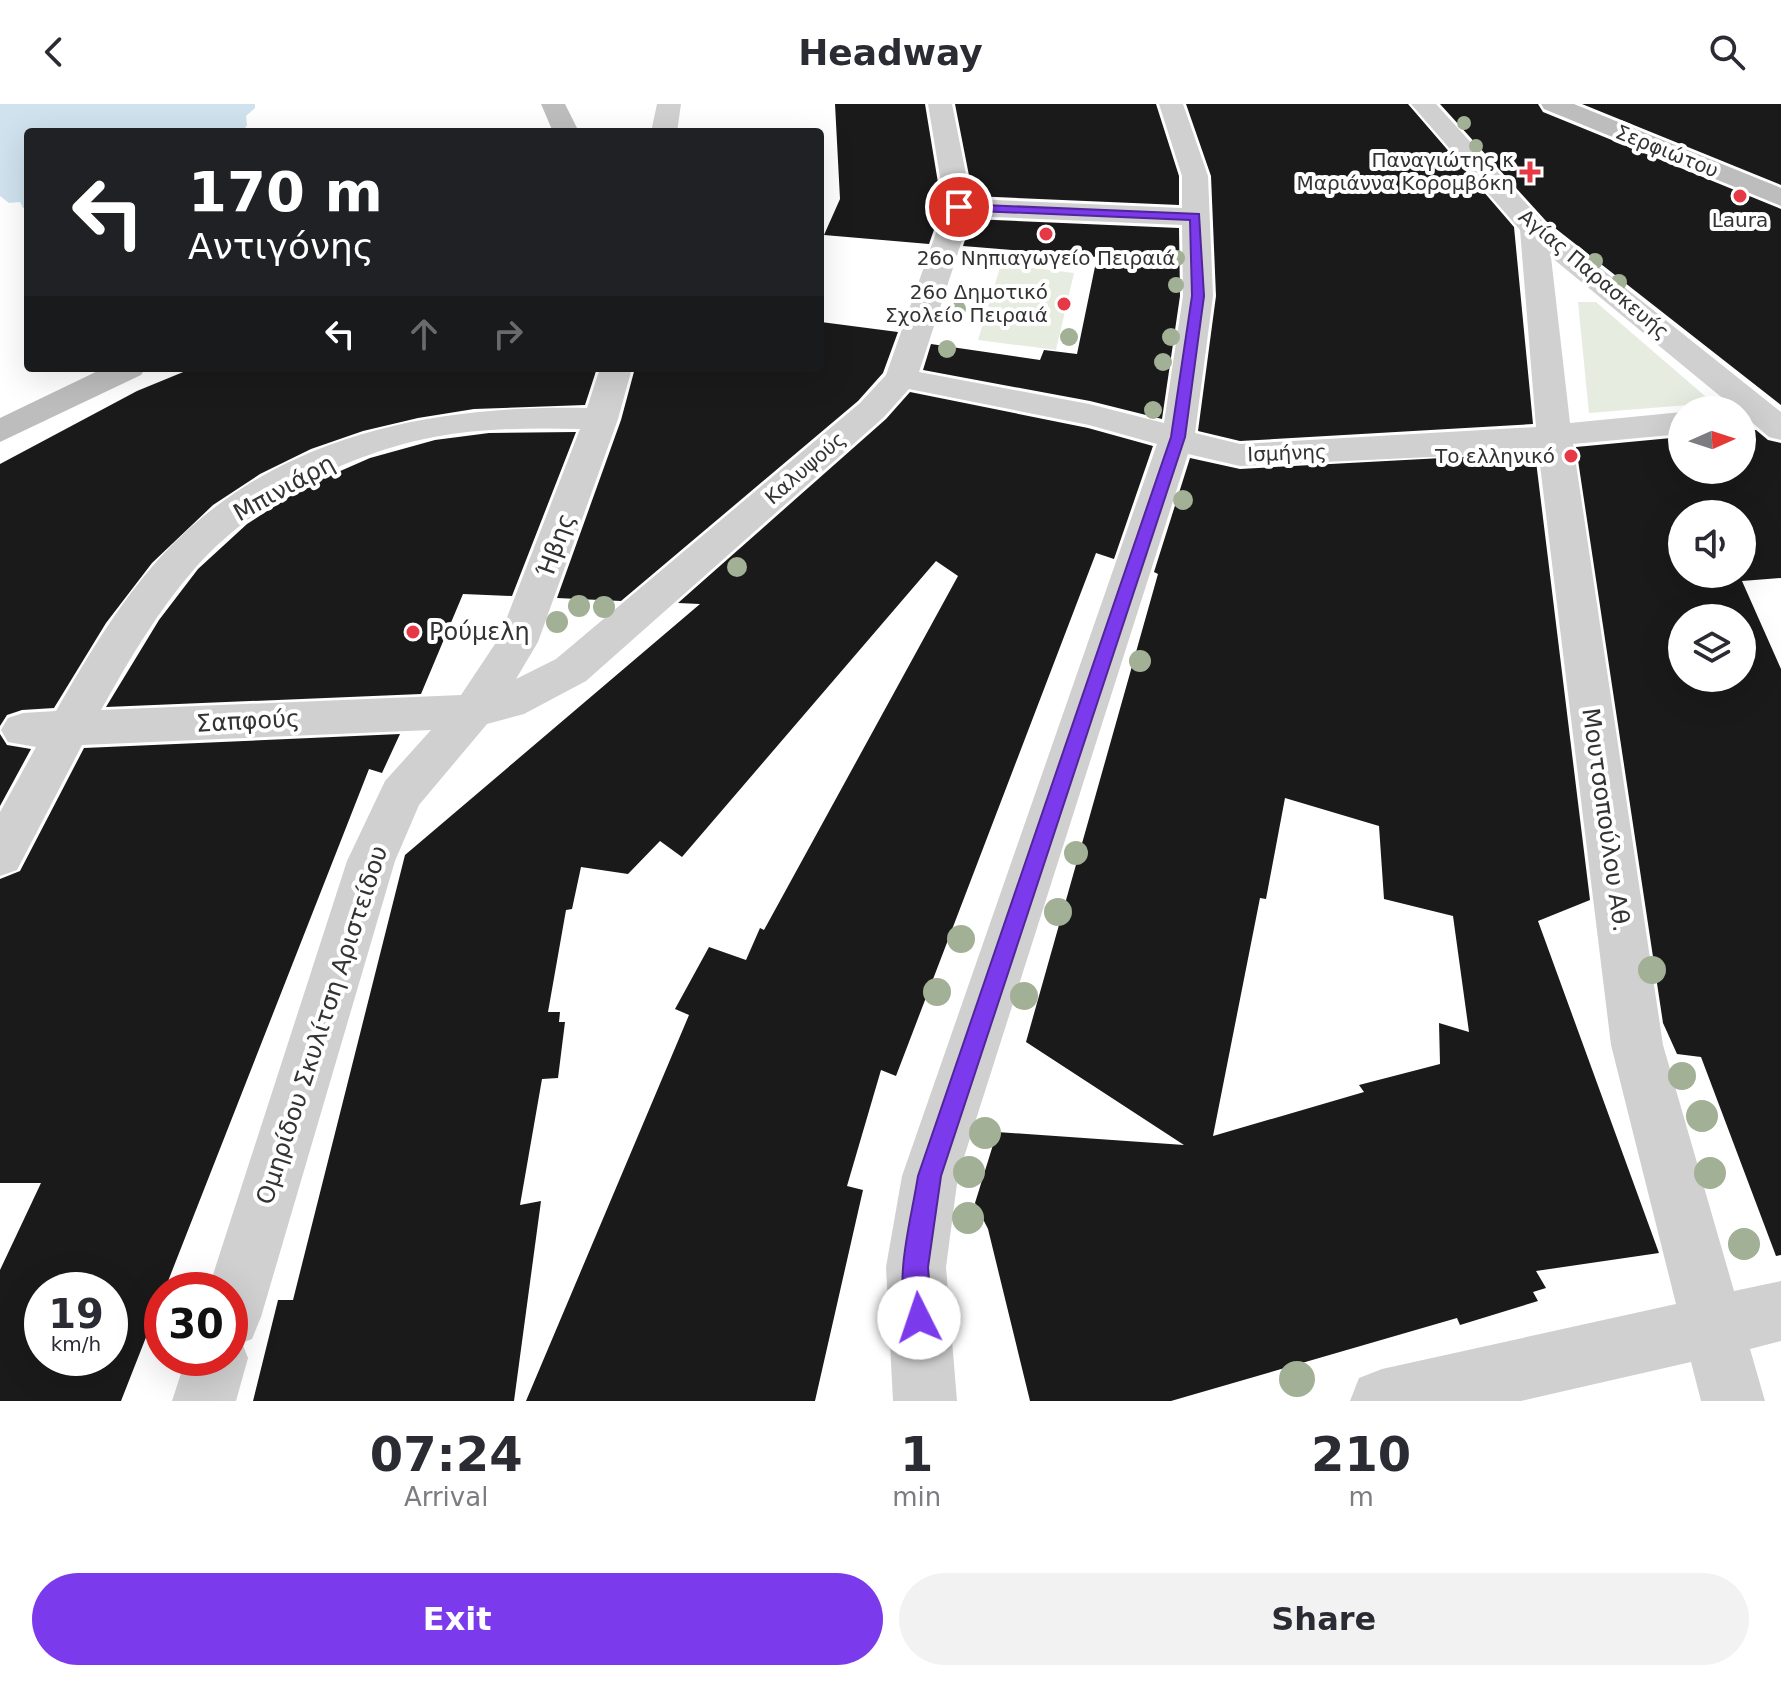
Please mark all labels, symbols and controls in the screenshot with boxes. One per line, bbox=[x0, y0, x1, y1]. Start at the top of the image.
icon: back bbox=[32, 30, 76, 74]
icon: search bbox=[1705, 30, 1749, 74]
text: Headway bbox=[798, 32, 983, 73]
street label: Σερφιώτου bbox=[1612, 120, 1722, 182]
place label: Παναγιώτης κ Μαριάννα Κορομβόκη bbox=[1297, 148, 1514, 195]
text: 170 m bbox=[188, 159, 383, 224]
icon: left bbox=[56, 160, 160, 264]
marker: Παναγιώτης κ Μαριάννα Κορομβόκη bbox=[1521, 163, 1539, 181]
pin bbox=[925, 173, 993, 241]
icon: arrive bbox=[937, 185, 981, 229]
marker: Laura bbox=[1731, 187, 1749, 205]
street label: Αγίας Παρασκευής bbox=[1514, 204, 1674, 344]
place label: Laura bbox=[1712, 208, 1768, 232]
marker: 26ο Νηπιαγωγείο Πειραιά bbox=[1037, 225, 1055, 243]
text: Αντιγόνης bbox=[188, 226, 374, 267]
place label: 26ο Νηπιαγωγείο Πειραιά bbox=[917, 246, 1175, 270]
place label: 26ο Δημοτικό Σχολείο Πειραιά bbox=[885, 280, 1048, 327]
marker: 26ο Δημοτικό Σχολείο Πειραιά bbox=[1055, 295, 1073, 313]
icon: left bbox=[318, 312, 362, 356]
icon: ahead bbox=[402, 312, 446, 356]
icon: right bbox=[486, 312, 530, 356]
north arrow bbox=[1668, 396, 1756, 484]
map controls bbox=[1668, 396, 1756, 692]
street label: Καλυψούς bbox=[760, 427, 850, 509]
street label: Ισμήνης bbox=[1247, 440, 1327, 466]
place label: Το ελληνικό bbox=[1434, 444, 1555, 468]
marker: Το ελληνικό bbox=[1562, 447, 1580, 465]
street label: Μπινιάρη bbox=[229, 449, 339, 527]
button: sound bbox=[1668, 500, 1756, 588]
street label: Ήβης bbox=[531, 509, 580, 582]
button: layers bbox=[1668, 604, 1756, 692]
place label: Ρούμελη bbox=[429, 618, 530, 646]
marker: Ρούμελη bbox=[404, 623, 422, 641]
street label: Σαπφούς bbox=[195, 704, 301, 738]
street label: Μουτσοπούλου Αθ. bbox=[1576, 706, 1636, 934]
street label: Ομηρίδου Σκυλίτση Αριστείδου bbox=[251, 842, 393, 1208]
speed limit sign: 30 bbox=[144, 1272, 248, 1376]
position arrow bbox=[877, 1276, 961, 1360]
text: 19 bbox=[48, 1291, 104, 1337]
text: km/h bbox=[51, 1332, 101, 1356]
text: 07:24 bbox=[370, 1426, 523, 1482]
text: 1 bbox=[900, 1426, 933, 1482]
text: 210 bbox=[1311, 1426, 1411, 1482]
text: Arrival bbox=[404, 1482, 488, 1512]
text: min bbox=[892, 1482, 941, 1512]
text: m bbox=[1348, 1482, 1374, 1512]
button: Exit bbox=[32, 1573, 883, 1665]
button: Share bbox=[899, 1573, 1749, 1665]

